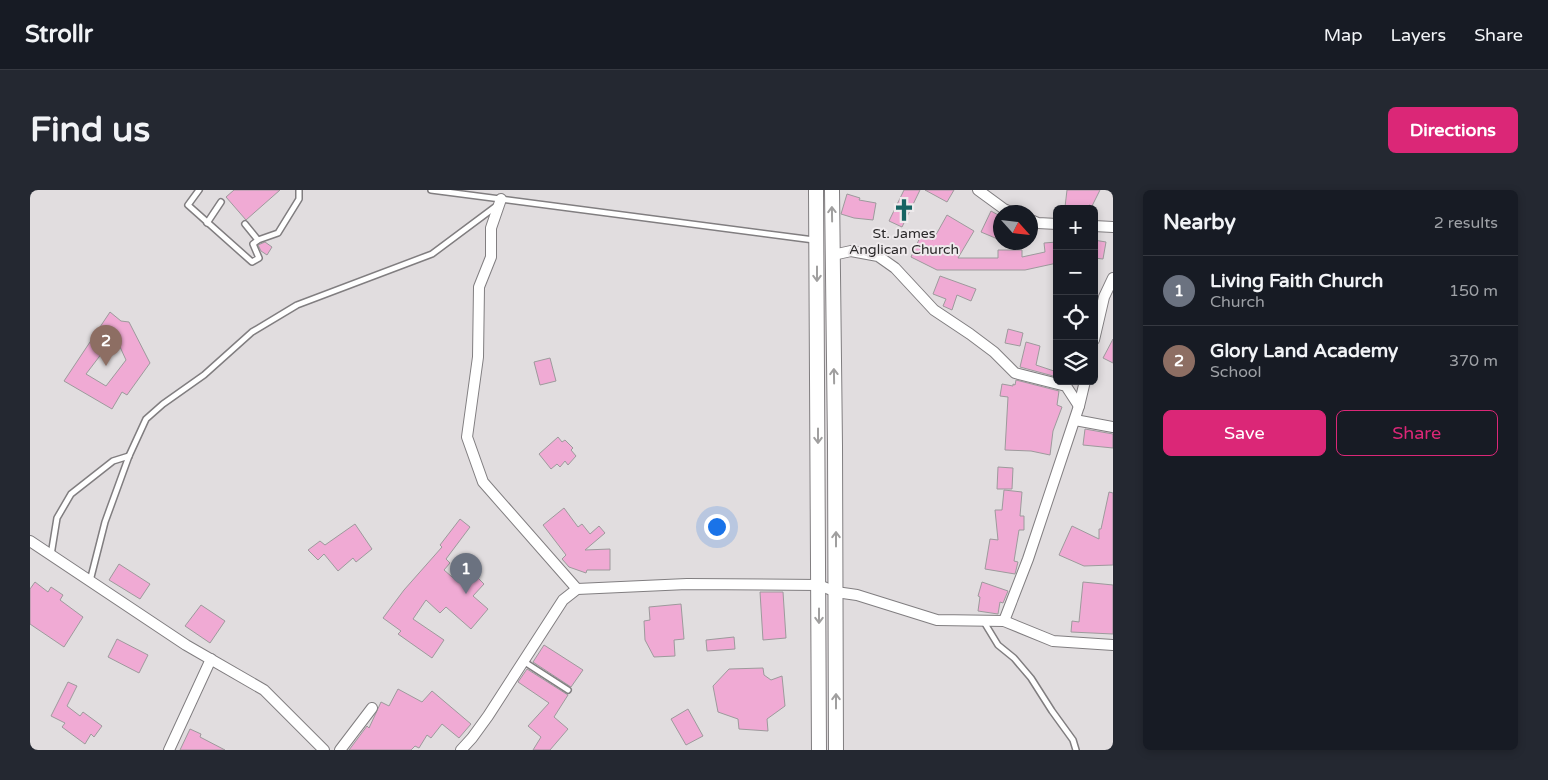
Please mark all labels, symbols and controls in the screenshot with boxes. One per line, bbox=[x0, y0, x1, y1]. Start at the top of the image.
text: Strollr bbox=[25, 20, 93, 49]
text: Map bbox=[1324, 24, 1363, 46]
text: Layers bbox=[1391, 24, 1446, 46]
text: Share bbox=[1474, 24, 1523, 46]
button: Directions bbox=[1388, 107, 1518, 153]
text: Find us bbox=[30, 109, 150, 151]
church icon: St. James Anglican Church bbox=[891, 197, 917, 223]
north arrow bbox=[993, 205, 1038, 250]
map controls bbox=[1053, 205, 1098, 385]
button: + bbox=[1053, 205, 1098, 250]
one-way arrow bbox=[827, 206, 837, 222]
text: Nearby bbox=[1163, 210, 1236, 235]
text: 2 results bbox=[1434, 213, 1498, 233]
place label: St. James Anglican Church bbox=[849, 225, 959, 258]
button: − bbox=[1053, 250, 1098, 295]
one-way arrow bbox=[812, 265, 822, 281]
text: Living Faith Church bbox=[1210, 270, 1383, 292]
text: 1 bbox=[1174, 281, 1184, 301]
text: 150 m bbox=[1449, 281, 1498, 301]
text: Church bbox=[1210, 292, 1265, 312]
button: locate bbox=[1053, 295, 1098, 340]
pin: 2 bbox=[90, 325, 122, 366]
button: layers bbox=[1053, 340, 1098, 385]
text: Glory Land Academy bbox=[1210, 340, 1398, 362]
text: 2 bbox=[1174, 351, 1184, 371]
text: 370 m bbox=[1449, 351, 1498, 371]
text: School bbox=[1210, 362, 1262, 382]
one-way arrow bbox=[829, 369, 839, 385]
button: Save bbox=[1163, 410, 1326, 456]
button: Share bbox=[1336, 410, 1498, 456]
one-way arrow bbox=[813, 428, 823, 444]
your location bbox=[704, 514, 730, 540]
one-way arrow bbox=[831, 531, 841, 548]
pin: 1 bbox=[450, 553, 482, 594]
one-way arrow bbox=[814, 608, 824, 624]
one-way arrow bbox=[831, 694, 841, 710]

